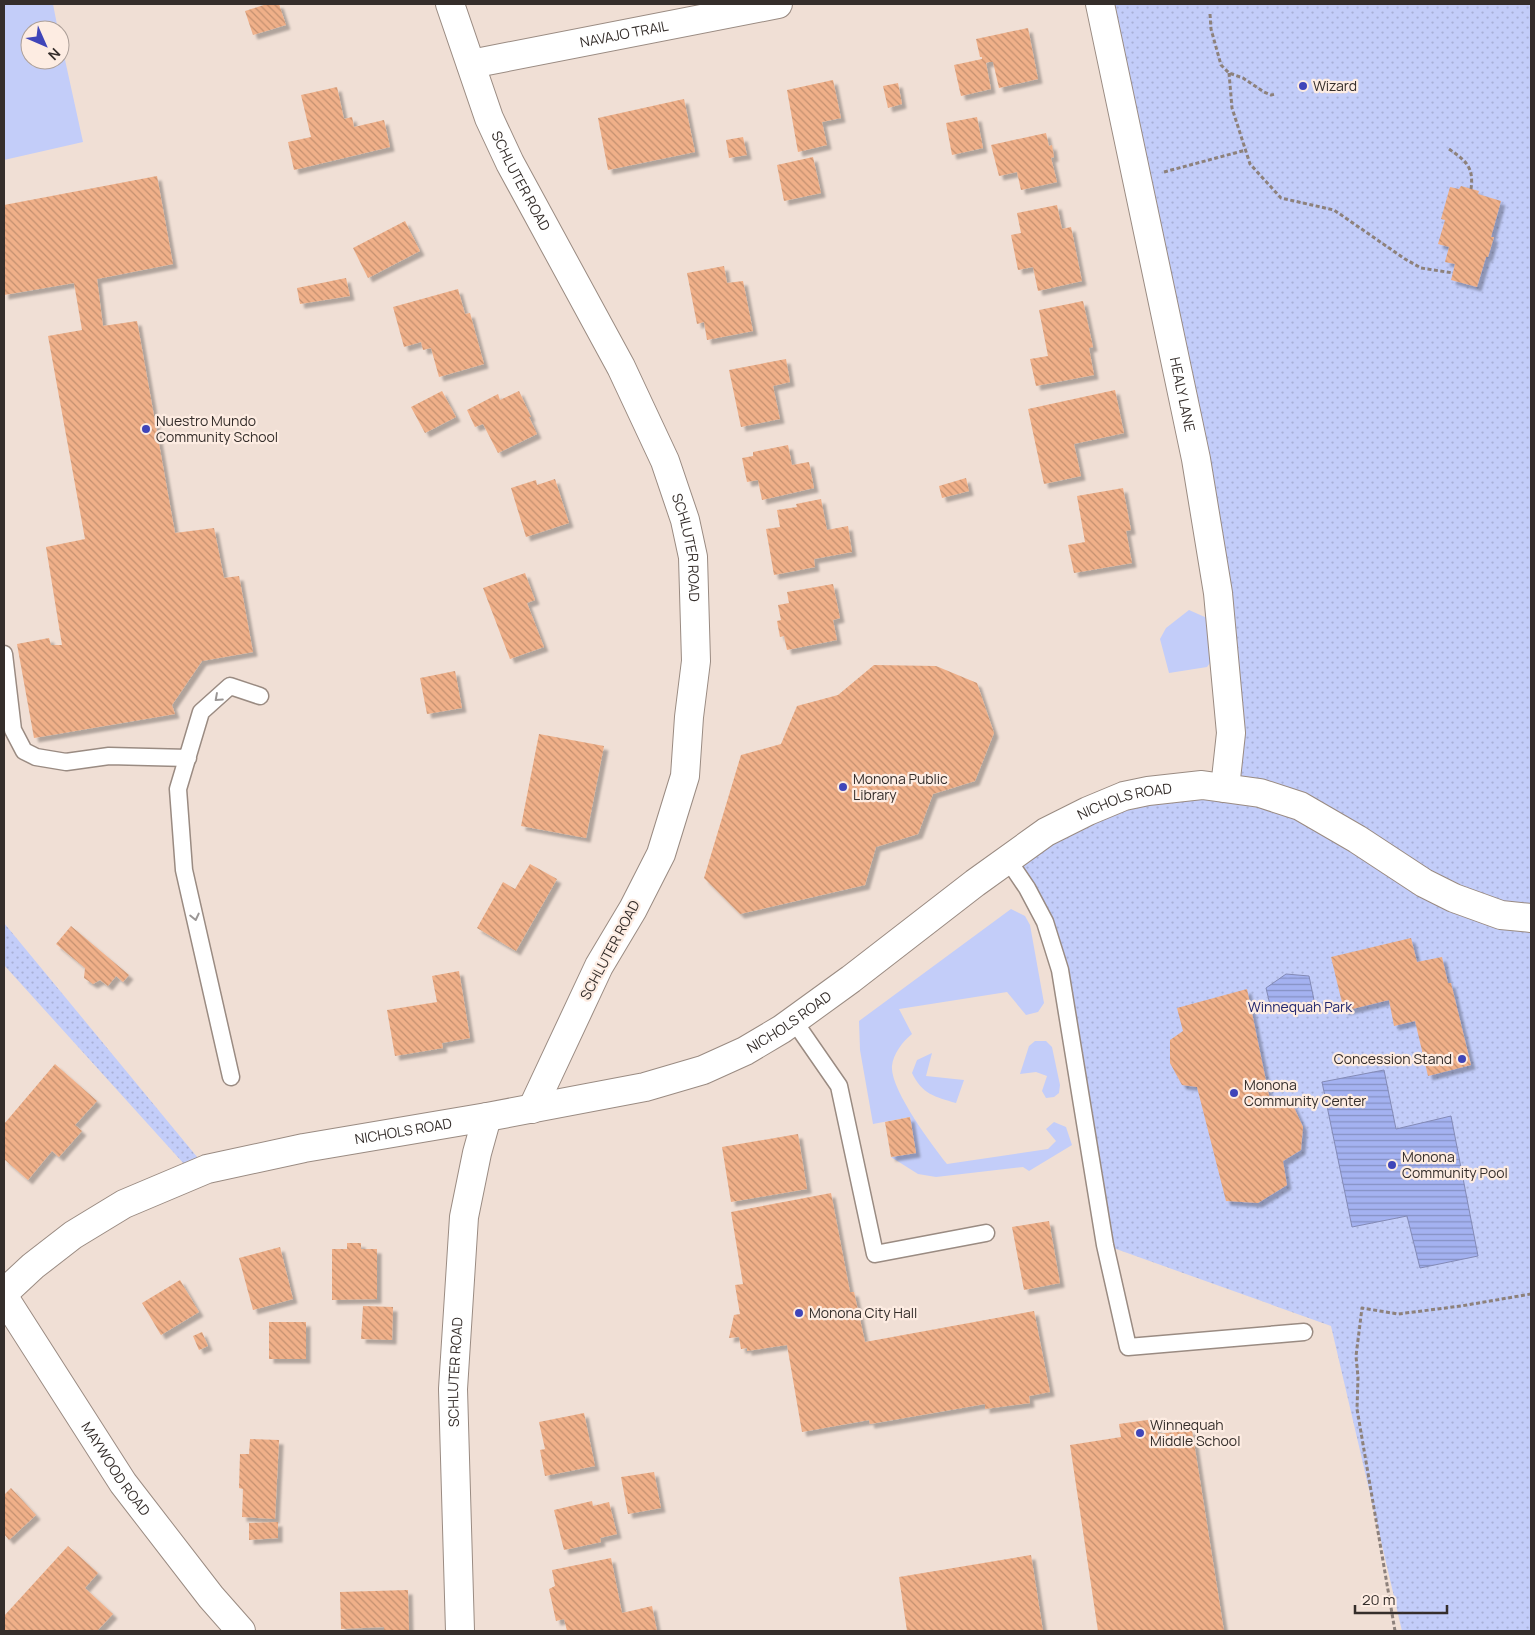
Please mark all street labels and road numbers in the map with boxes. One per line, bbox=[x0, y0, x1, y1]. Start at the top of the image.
street label: NAVAJO TRAIL bbox=[578, 16, 670, 52]
street label: SCHLUTER ROAD bbox=[487, 128, 555, 234]
street label: HEALY LANE bbox=[1166, 355, 1200, 433]
street label: SCHLUTER ROAD bbox=[668, 491, 704, 602]
street label: NICHOLS ROAD bbox=[1074, 778, 1173, 824]
street label: SCHLUTER ROAD bbox=[575, 897, 644, 1003]
street label: NICHOLS ROAD bbox=[743, 986, 835, 1057]
street label: NICHOLS ROAD bbox=[353, 1113, 453, 1148]
street label: SCHLUTER ROAD bbox=[443, 1317, 467, 1427]
street label: MAYWOOD ROAD bbox=[77, 1418, 155, 1519]

